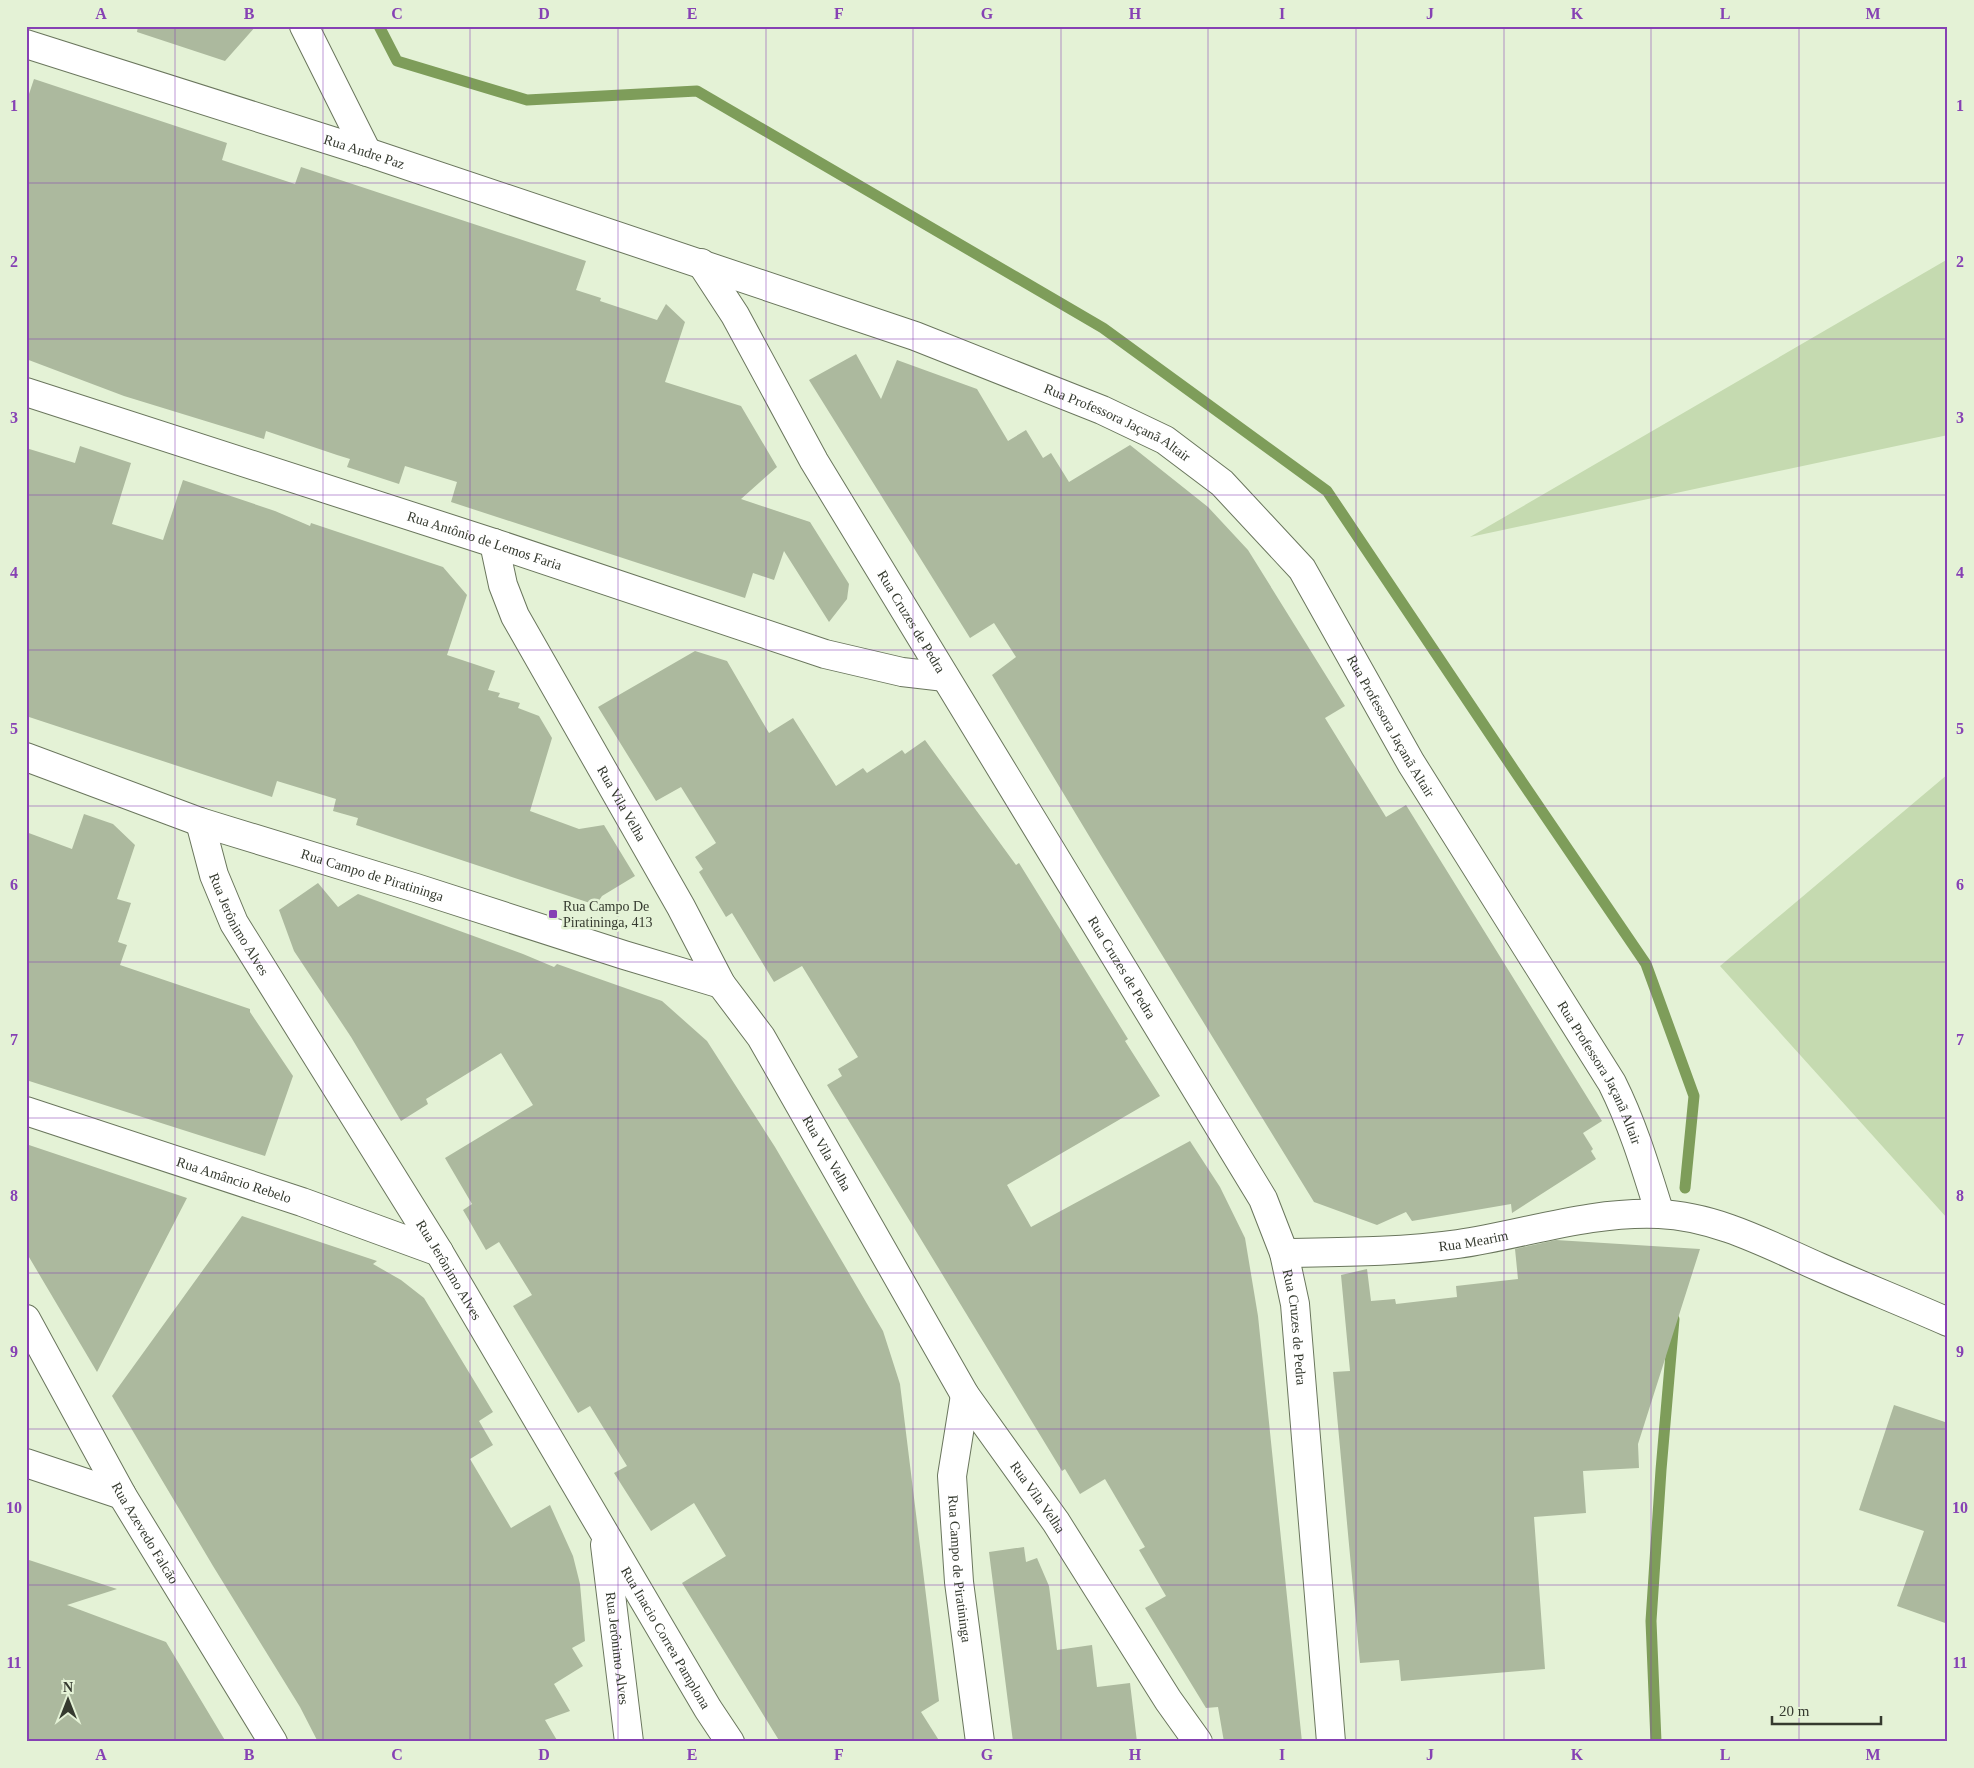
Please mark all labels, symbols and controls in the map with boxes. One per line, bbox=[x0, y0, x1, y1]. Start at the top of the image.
text: A bbox=[95, 5, 107, 22]
text: B bbox=[244, 5, 255, 22]
text: C bbox=[391, 5, 403, 22]
text: D bbox=[538, 5, 550, 22]
text: E bbox=[687, 5, 697, 22]
text: F bbox=[834, 5, 844, 22]
text: G bbox=[981, 5, 994, 22]
text: H bbox=[1129, 5, 1142, 22]
text: I bbox=[1279, 5, 1285, 22]
text: J bbox=[1426, 5, 1434, 22]
text: K bbox=[1571, 5, 1584, 22]
text: L bbox=[1720, 5, 1730, 22]
text: M bbox=[1865, 5, 1881, 22]
text: 1 bbox=[10, 97, 18, 114]
text: 1 bbox=[1956, 97, 1964, 114]
street label: Rua Andre Paz bbox=[322, 132, 407, 172]
text: 2 bbox=[10, 253, 18, 270]
text: 2 bbox=[1956, 253, 1964, 270]
street label: Rua Professora Jaçanã Altair bbox=[1042, 381, 1193, 465]
text: 3 bbox=[10, 409, 18, 426]
text: 3 bbox=[1956, 409, 1964, 426]
street label: Rua Antônio de Lemos Faria bbox=[405, 508, 564, 573]
text: 4 bbox=[10, 564, 18, 581]
text: 4 bbox=[1956, 564, 1964, 581]
street label: Rua Cruzes de Pedra bbox=[874, 568, 948, 676]
street label: Rua Professora Jaçanã Altair bbox=[1344, 653, 1438, 800]
text: 5 bbox=[10, 720, 18, 737]
text: 5 bbox=[1956, 720, 1964, 737]
street label: Rua Vila Velha bbox=[594, 763, 649, 845]
street label: Rua Campo de Piratininga bbox=[299, 846, 446, 905]
street label: Rua Jerônimo Alves bbox=[206, 871, 272, 978]
text: 6 bbox=[10, 876, 18, 893]
text: 6 bbox=[1956, 876, 1964, 893]
place label: Rua Campo De Piratininga, 413 bbox=[563, 899, 652, 930]
marker: Rua Campo De Piratininga, 413 bbox=[547, 908, 559, 920]
street label: Rua Cruzes de Pedra bbox=[1085, 914, 1159, 1022]
street label: Rua Professora Jaçanã Altair bbox=[1554, 998, 1644, 1147]
text: 7 bbox=[10, 1031, 18, 1048]
text: 7 bbox=[1956, 1031, 1964, 1048]
street label: Rua Vila Velha bbox=[799, 1113, 854, 1194]
street label: Rua Amâncio Rebelo bbox=[175, 1154, 293, 1206]
text: 8 bbox=[10, 1187, 18, 1204]
text: 8 bbox=[1956, 1187, 1964, 1204]
street label: Rua Jerônimo Alves bbox=[413, 1218, 484, 1323]
street label: Rua Mearim bbox=[1438, 1228, 1510, 1254]
street label: Rua Cruzes de Pedra bbox=[1280, 1268, 1309, 1387]
text: 9 bbox=[10, 1343, 18, 1360]
text: 9 bbox=[1956, 1343, 1964, 1360]
street label: Rua Vila Velha bbox=[1007, 1459, 1068, 1537]
street label: Rua Azevedo Falcão bbox=[109, 1480, 181, 1587]
street label: Rua Campo de Piratininga bbox=[945, 1494, 974, 1644]
text: 10 bbox=[6, 1499, 22, 1516]
text: 10 bbox=[1952, 1499, 1968, 1516]
street label: Rua Inacio Correa Pamplona bbox=[618, 1564, 714, 1712]
street label: Rua Jerônimo Alves bbox=[603, 1591, 631, 1706]
text: 11 bbox=[6, 1654, 22, 1671]
text: 11 bbox=[1952, 1654, 1968, 1671]
north arrow bbox=[42, 1676, 92, 1726]
text: N bbox=[63, 1680, 73, 1695]
scale bar bbox=[1772, 1693, 1880, 1725]
text: 20 m bbox=[1779, 1703, 1810, 1719]
text: A bbox=[95, 1746, 107, 1763]
text: B bbox=[244, 1746, 255, 1763]
text: C bbox=[391, 1746, 403, 1763]
text: D bbox=[538, 1746, 550, 1763]
text: E bbox=[687, 1746, 697, 1763]
text: F bbox=[834, 1746, 844, 1763]
text: G bbox=[981, 1746, 994, 1763]
text: H bbox=[1129, 1746, 1142, 1763]
text: I bbox=[1279, 1746, 1285, 1763]
text: J bbox=[1426, 1746, 1434, 1763]
text: K bbox=[1571, 1746, 1584, 1763]
text: L bbox=[1720, 1746, 1730, 1763]
text: M bbox=[1865, 1746, 1881, 1763]

